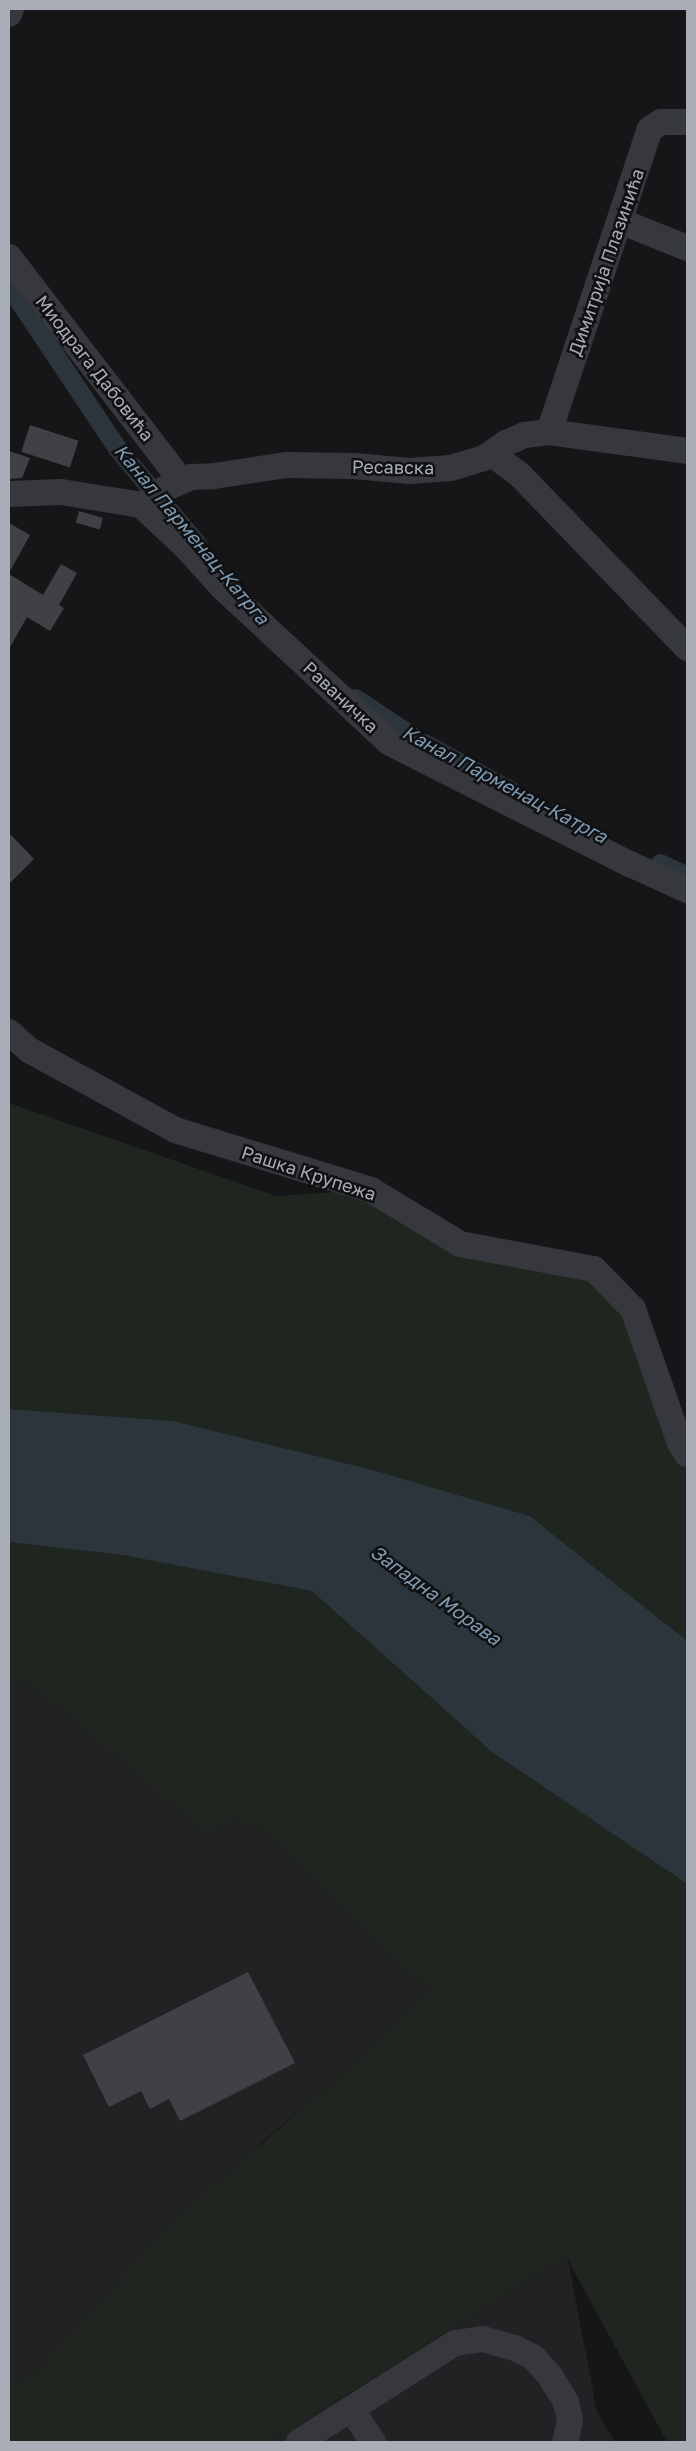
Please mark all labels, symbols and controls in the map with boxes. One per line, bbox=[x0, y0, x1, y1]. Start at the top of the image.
street label: Димитрија Плазинића bbox=[564, 166, 648, 358]
street label: Миодрага Дабовића bbox=[31, 291, 159, 445]
water label: Канал Парменац-Катрга bbox=[110, 439, 274, 629]
street label: Ресавска bbox=[352, 455, 434, 479]
street label: Раваничка bbox=[299, 657, 383, 737]
water label: Канал Парменац-Катрга bbox=[399, 720, 611, 848]
street label: Рашка Крупежа bbox=[239, 1141, 379, 1205]
water label: Западна Морава bbox=[367, 1540, 505, 1650]

